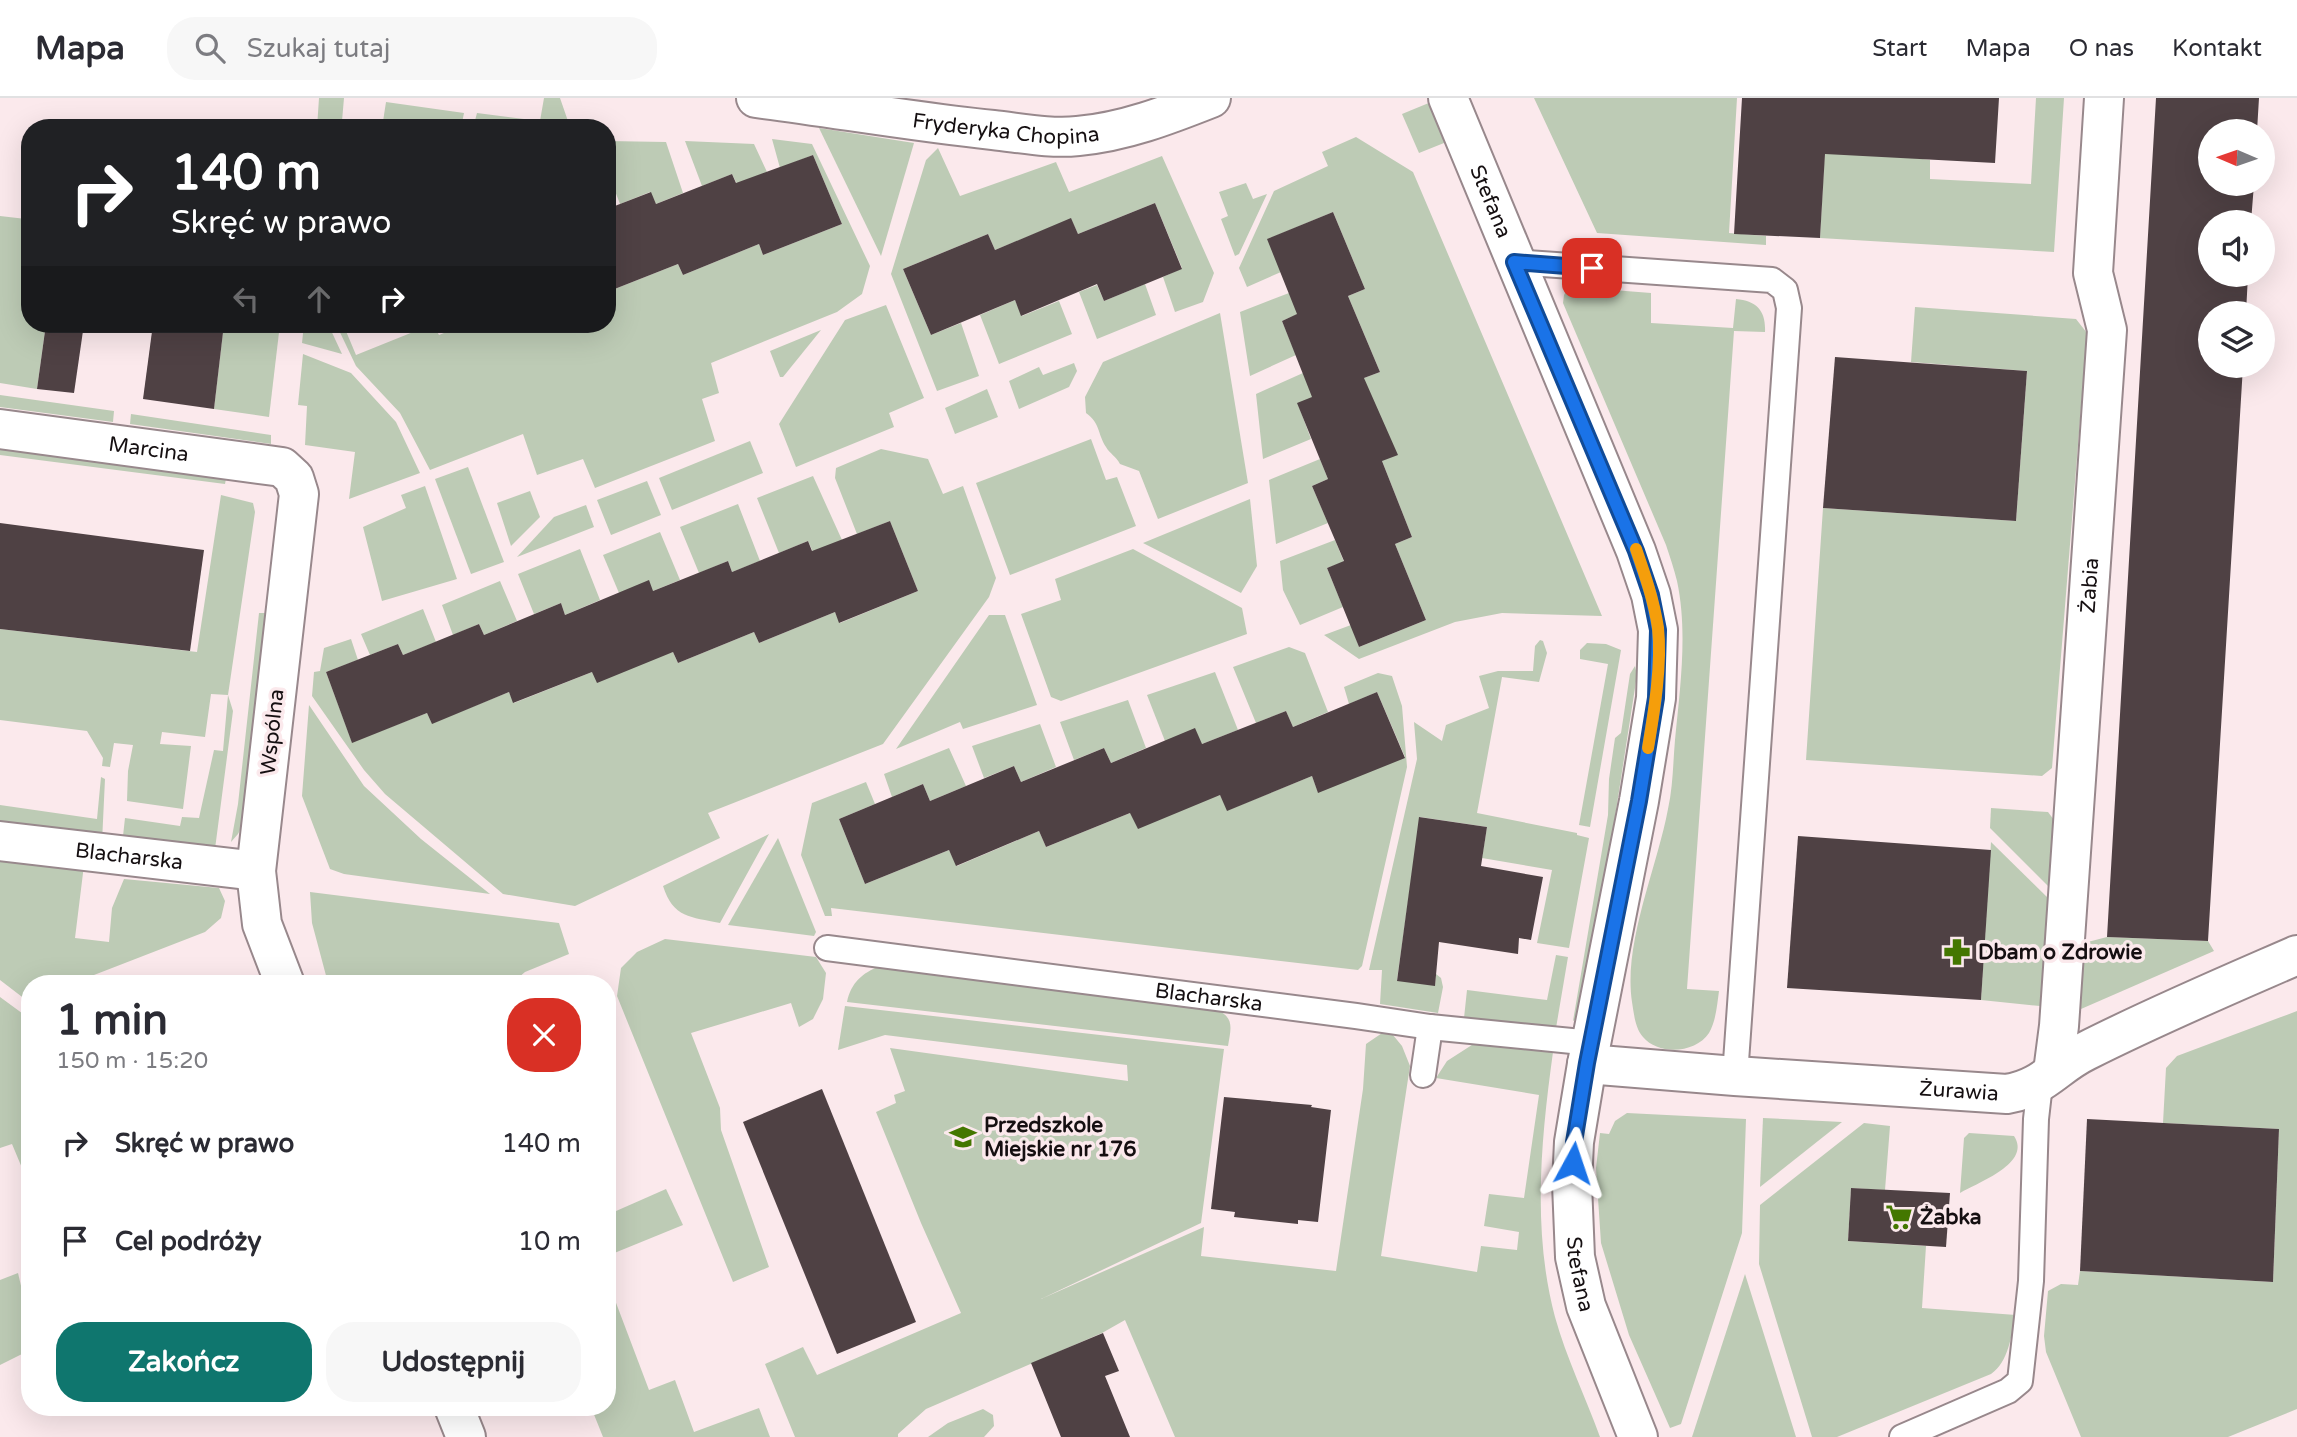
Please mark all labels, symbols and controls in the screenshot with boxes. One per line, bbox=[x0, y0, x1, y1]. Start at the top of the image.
search box bbox=[167, 17, 657, 80]
text: Mapa bbox=[35, 29, 125, 68]
icon: search bbox=[191, 29, 229, 67]
text: Szukaj tutaj bbox=[247, 33, 390, 64]
text: Start bbox=[1872, 34, 1927, 63]
text: Mapa bbox=[1965, 34, 2031, 63]
text: O nas bbox=[2069, 34, 2134, 63]
text: Kontakt bbox=[2172, 34, 2262, 63]
street label: Fryderyka Chopina bbox=[911, 108, 1101, 150]
north arrow bbox=[2198, 119, 2275, 196]
map controls bbox=[2198, 119, 2275, 378]
text: 140 m bbox=[171, 144, 321, 203]
icon: right bbox=[56, 147, 147, 238]
street label: Stefana bbox=[1464, 162, 1517, 242]
text: Skręć w prawo bbox=[171, 204, 392, 242]
button: sound bbox=[2198, 210, 2275, 287]
pin bbox=[1562, 238, 1622, 298]
icon: arrive bbox=[1573, 249, 1611, 287]
icon: left bbox=[227, 280, 265, 318]
icon: ahead bbox=[300, 280, 338, 318]
icon: right bbox=[373, 280, 411, 318]
button: layers bbox=[2198, 301, 2275, 378]
street label: Marcina bbox=[107, 432, 190, 467]
street label: Żabia bbox=[2076, 557, 2104, 614]
street label: Wspólna bbox=[256, 688, 289, 776]
street label: Blacharska bbox=[74, 838, 184, 875]
pharmacy icon: Dbam o Zdrowie bbox=[1942, 937, 1972, 967]
place label: Dbam o Zdrowie bbox=[1978, 940, 2142, 965]
street label: Blacharska bbox=[1153, 978, 1264, 1017]
text: 1 min bbox=[56, 995, 168, 1046]
button: close bbox=[507, 998, 581, 1072]
text: 150 m · 15:20 bbox=[56, 1047, 208, 1075]
street label: Żurawia bbox=[1918, 1076, 2000, 1106]
place label: Przedszkole Miejskie nr 176 bbox=[984, 1113, 1136, 1162]
school or university icon: Przedszkole Miejskie nr 176 bbox=[948, 1122, 978, 1152]
icon: right bbox=[56, 1124, 94, 1162]
position arrow bbox=[1536, 1126, 1610, 1200]
text: Skręć w prawo bbox=[115, 1128, 294, 1159]
text: 140 m bbox=[501, 1128, 581, 1159]
supermarket icon: Żabka bbox=[1884, 1202, 1914, 1232]
place label: Żabka bbox=[1920, 1205, 1982, 1230]
icon: arrive bbox=[56, 1222, 94, 1260]
text: Cel podróży bbox=[115, 1226, 262, 1257]
text: 10 m bbox=[518, 1226, 581, 1257]
street label: Stefana bbox=[1561, 1236, 1599, 1314]
button: Zakończ bbox=[56, 1322, 312, 1402]
button: Udostępnij bbox=[326, 1322, 581, 1402]

